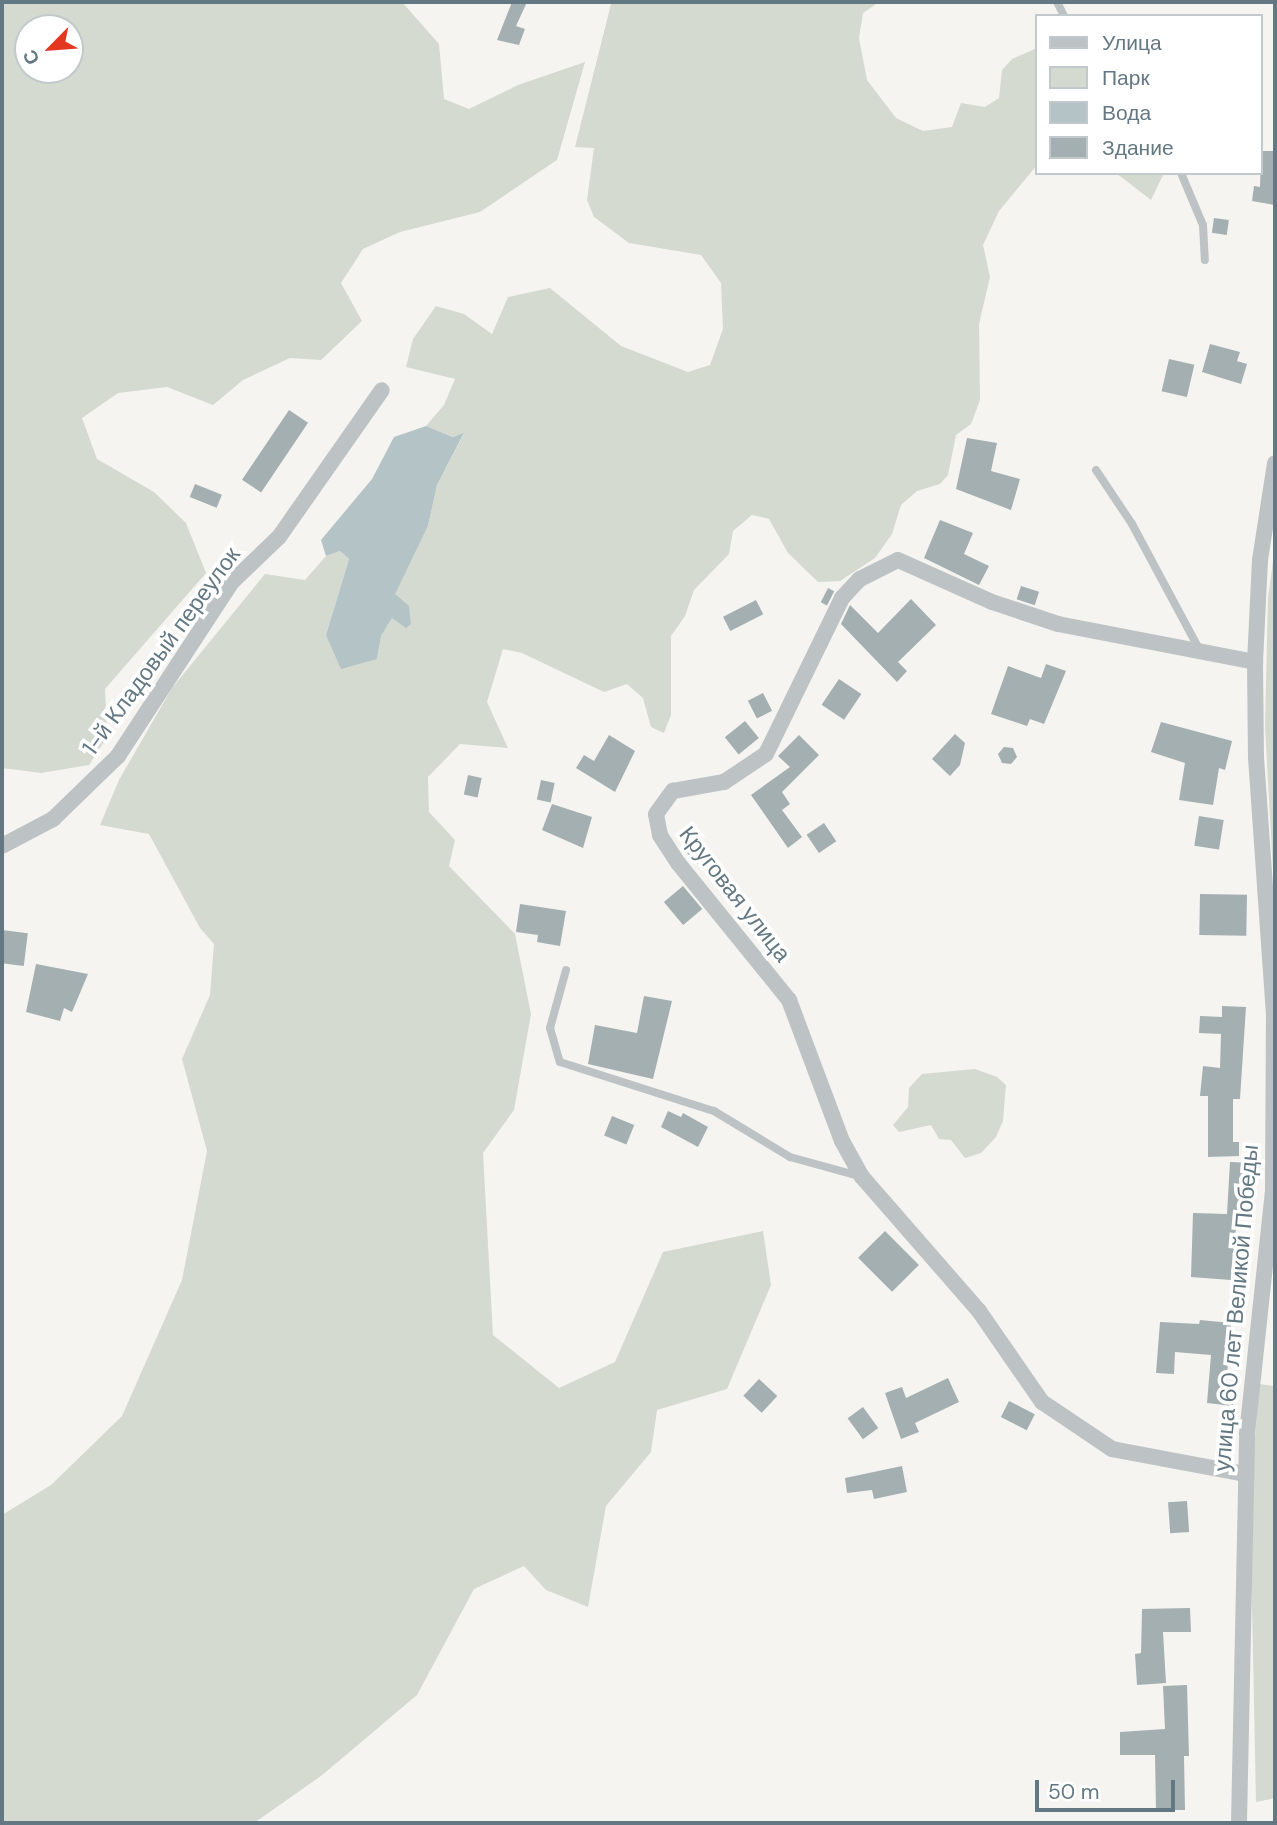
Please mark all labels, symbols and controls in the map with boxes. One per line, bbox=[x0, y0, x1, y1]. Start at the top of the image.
north arrow bbox=[14, 14, 84, 84]
legend bbox=[1036, 14, 1263, 175]
text: Улица bbox=[1102, 29, 1162, 57]
text: С bbox=[17, 46, 46, 69]
text: Парк bbox=[1102, 64, 1150, 92]
text: Вода bbox=[1102, 99, 1151, 127]
text: Здание bbox=[1102, 134, 1174, 162]
street label: 1-й Кладовый переулок bbox=[76, 542, 246, 760]
street label: Круговая улица bbox=[673, 821, 797, 967]
street label: улица 60 лет Великой Победы bbox=[1208, 1143, 1264, 1473]
scale bar bbox=[1039, 1766, 1179, 1810]
text: 50 m bbox=[1048, 1778, 1099, 1806]

